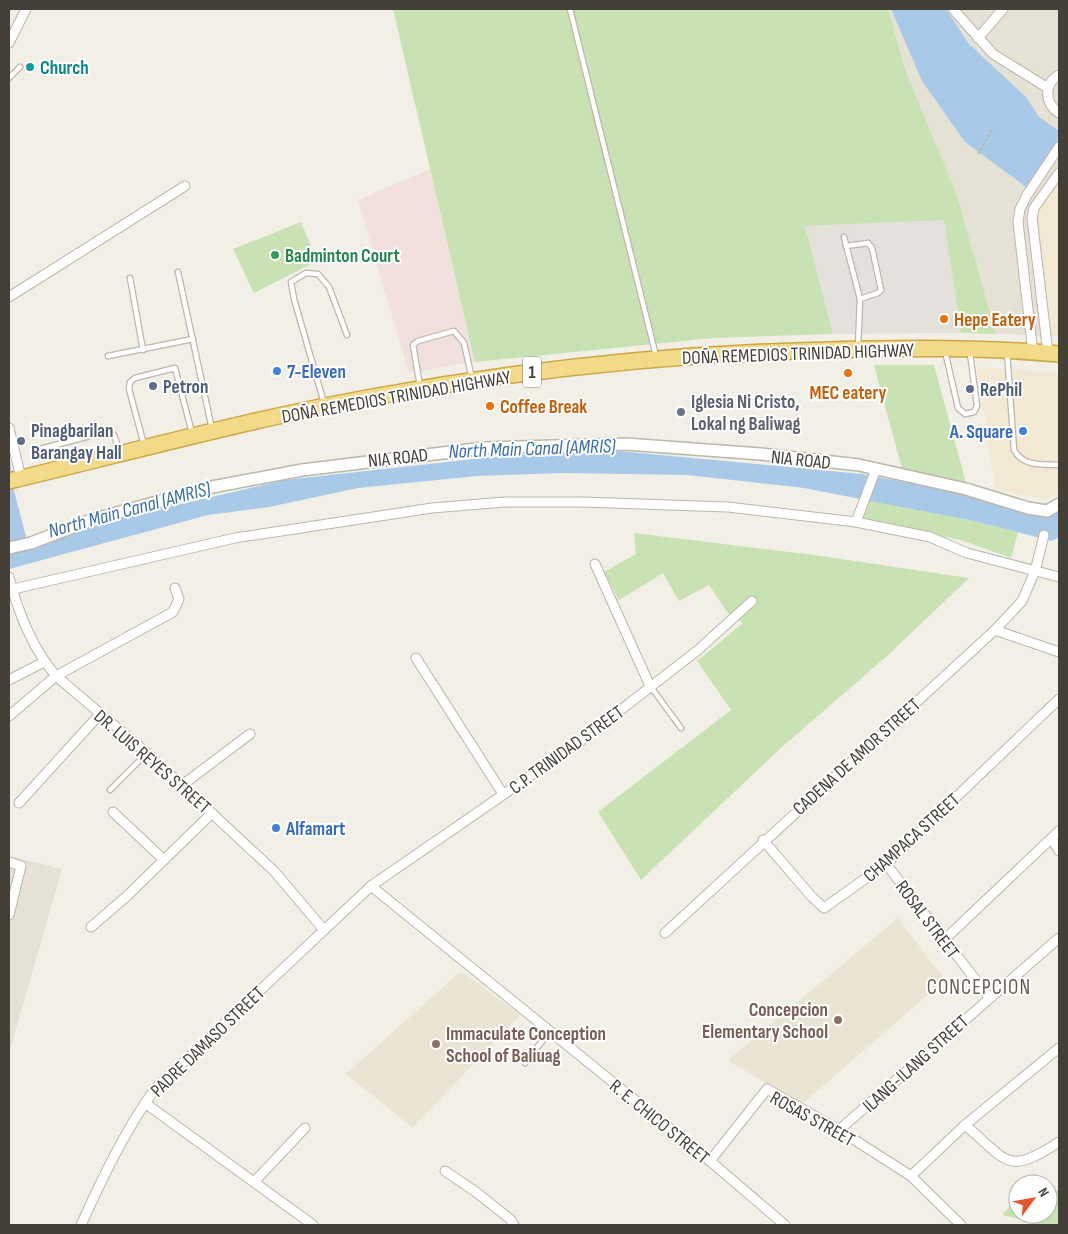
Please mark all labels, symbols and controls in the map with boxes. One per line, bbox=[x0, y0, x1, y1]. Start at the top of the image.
place label: Church bbox=[40, 57, 89, 80]
marker: Church bbox=[24, 61, 36, 73]
place label: Badminton Court bbox=[285, 245, 400, 268]
marker: Badminton Court bbox=[269, 249, 281, 261]
place label: Hepe Eatery bbox=[954, 309, 1036, 332]
marker: Hepe Eatery bbox=[938, 313, 950, 325]
street label: DOÑA REMEDIOS TRINIDAD HIGHWAY bbox=[682, 339, 915, 370]
road number: 1 bbox=[523, 357, 541, 388]
place label: 7-Eleven bbox=[287, 361, 346, 384]
marker: 7-Eleven bbox=[271, 365, 283, 377]
street label: DOÑA REMEDIOS TRINIDAD HIGHWAY bbox=[280, 366, 513, 429]
marker: MEC eatery bbox=[842, 367, 854, 379]
place label: Petron bbox=[163, 376, 208, 399]
place label: RePhil bbox=[980, 379, 1022, 402]
marker: Petron bbox=[147, 380, 159, 392]
place label: MEC eatery bbox=[810, 382, 887, 405]
marker: RePhil bbox=[964, 383, 976, 395]
place label: Iglesia Ni Cristo, Lokal ng Baliwag bbox=[691, 391, 800, 436]
place label: Coffee Break bbox=[500, 396, 587, 419]
marker: Coffee Break bbox=[484, 400, 496, 412]
marker: Iglesia Ni Cristo, Lokal ng Baliwag bbox=[675, 406, 687, 418]
place label: Pinagbarilan Barangay Hall bbox=[31, 420, 122, 465]
place label: A. Square bbox=[949, 421, 1013, 444]
marker: A. Square bbox=[1017, 425, 1029, 437]
water label: North Main Canal (AMRIS) bbox=[448, 434, 617, 464]
marker: Pinagbarilan Barangay Hall bbox=[15, 435, 27, 447]
street label: NIA ROAD bbox=[367, 444, 429, 473]
street label: NIA ROAD bbox=[770, 446, 832, 475]
water label: North Main Canal (AMRIS) bbox=[45, 477, 214, 543]
street label: CADENA DE AMOR STREET bbox=[788, 694, 926, 821]
street label: C.P. TRINIDAD STREET bbox=[505, 701, 629, 800]
street label: DR. LUIS REYES STREET bbox=[89, 705, 215, 819]
street label: CHAMPACA STREET bbox=[859, 789, 965, 888]
place label: Alfamart bbox=[285, 818, 345, 841]
marker: Alfamart bbox=[270, 822, 282, 834]
street label: ROSAL STREET bbox=[890, 876, 964, 964]
district label: CONCEPCION bbox=[927, 975, 1031, 1000]
street label: PADRE DAMASO STREET bbox=[146, 982, 270, 1102]
place label: Concepcion Elementary School bbox=[702, 999, 828, 1044]
street label: ILANG-ILANG STREET bbox=[858, 1010, 974, 1118]
marker: Concepcion Elementary School bbox=[832, 1014, 844, 1026]
place label: Immaculate Conception School of Baliuag bbox=[446, 1023, 606, 1068]
marker: Immaculate Conception School of Baliuag bbox=[430, 1038, 442, 1050]
street label: R. E. CHICO STREET bbox=[604, 1075, 714, 1170]
street label: ROSAS STREET bbox=[766, 1087, 859, 1152]
north arrow bbox=[1008, 1174, 1058, 1224]
text: N bbox=[1034, 1185, 1053, 1200]

